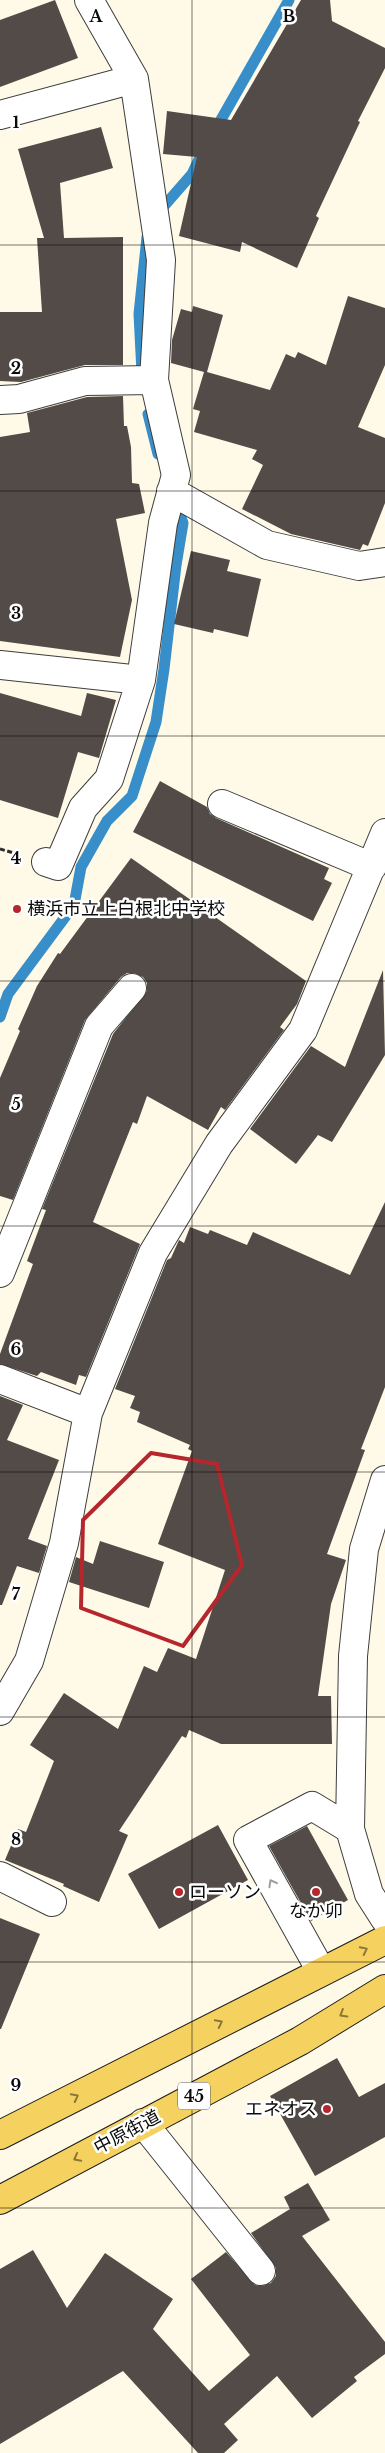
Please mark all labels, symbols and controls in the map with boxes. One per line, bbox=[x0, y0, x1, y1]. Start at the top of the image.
text: A bbox=[89, 6, 104, 26]
text: B bbox=[283, 6, 296, 26]
text: 1 bbox=[13, 112, 20, 132]
text: 2 bbox=[11, 358, 21, 378]
text: 3 bbox=[11, 603, 21, 623]
text: 4 bbox=[11, 848, 21, 868]
place label: 横浜市立上白根北中学校 bbox=[27, 898, 225, 920]
marker: 横浜市立上白根北中学校 bbox=[11, 903, 23, 915]
text: 5 bbox=[11, 1094, 21, 1114]
text: 6 bbox=[11, 1339, 22, 1359]
text: 7 bbox=[12, 1584, 21, 1604]
text: 8 bbox=[11, 1829, 21, 1849]
one-way arrow bbox=[268, 1879, 278, 1888]
place label: ローソン bbox=[189, 1881, 261, 1903]
marker: ローソン bbox=[173, 1886, 185, 1898]
marker: なか卯 bbox=[310, 1886, 322, 1898]
place label: なか卯 bbox=[289, 1900, 343, 1922]
one-way arrow bbox=[359, 1946, 368, 1956]
one-way arrow bbox=[340, 2008, 349, 2018]
one-way arrow bbox=[214, 2019, 223, 2029]
text: 9 bbox=[11, 2075, 22, 2095]
road number: 45 bbox=[178, 2082, 210, 2110]
one-way arrow bbox=[69, 2093, 78, 2103]
place label: エネオス bbox=[245, 2098, 317, 2120]
marker: エネオス bbox=[321, 2103, 333, 2115]
street label: 中原街道 bbox=[90, 2105, 164, 2159]
one-way arrow bbox=[74, 2152, 83, 2162]

